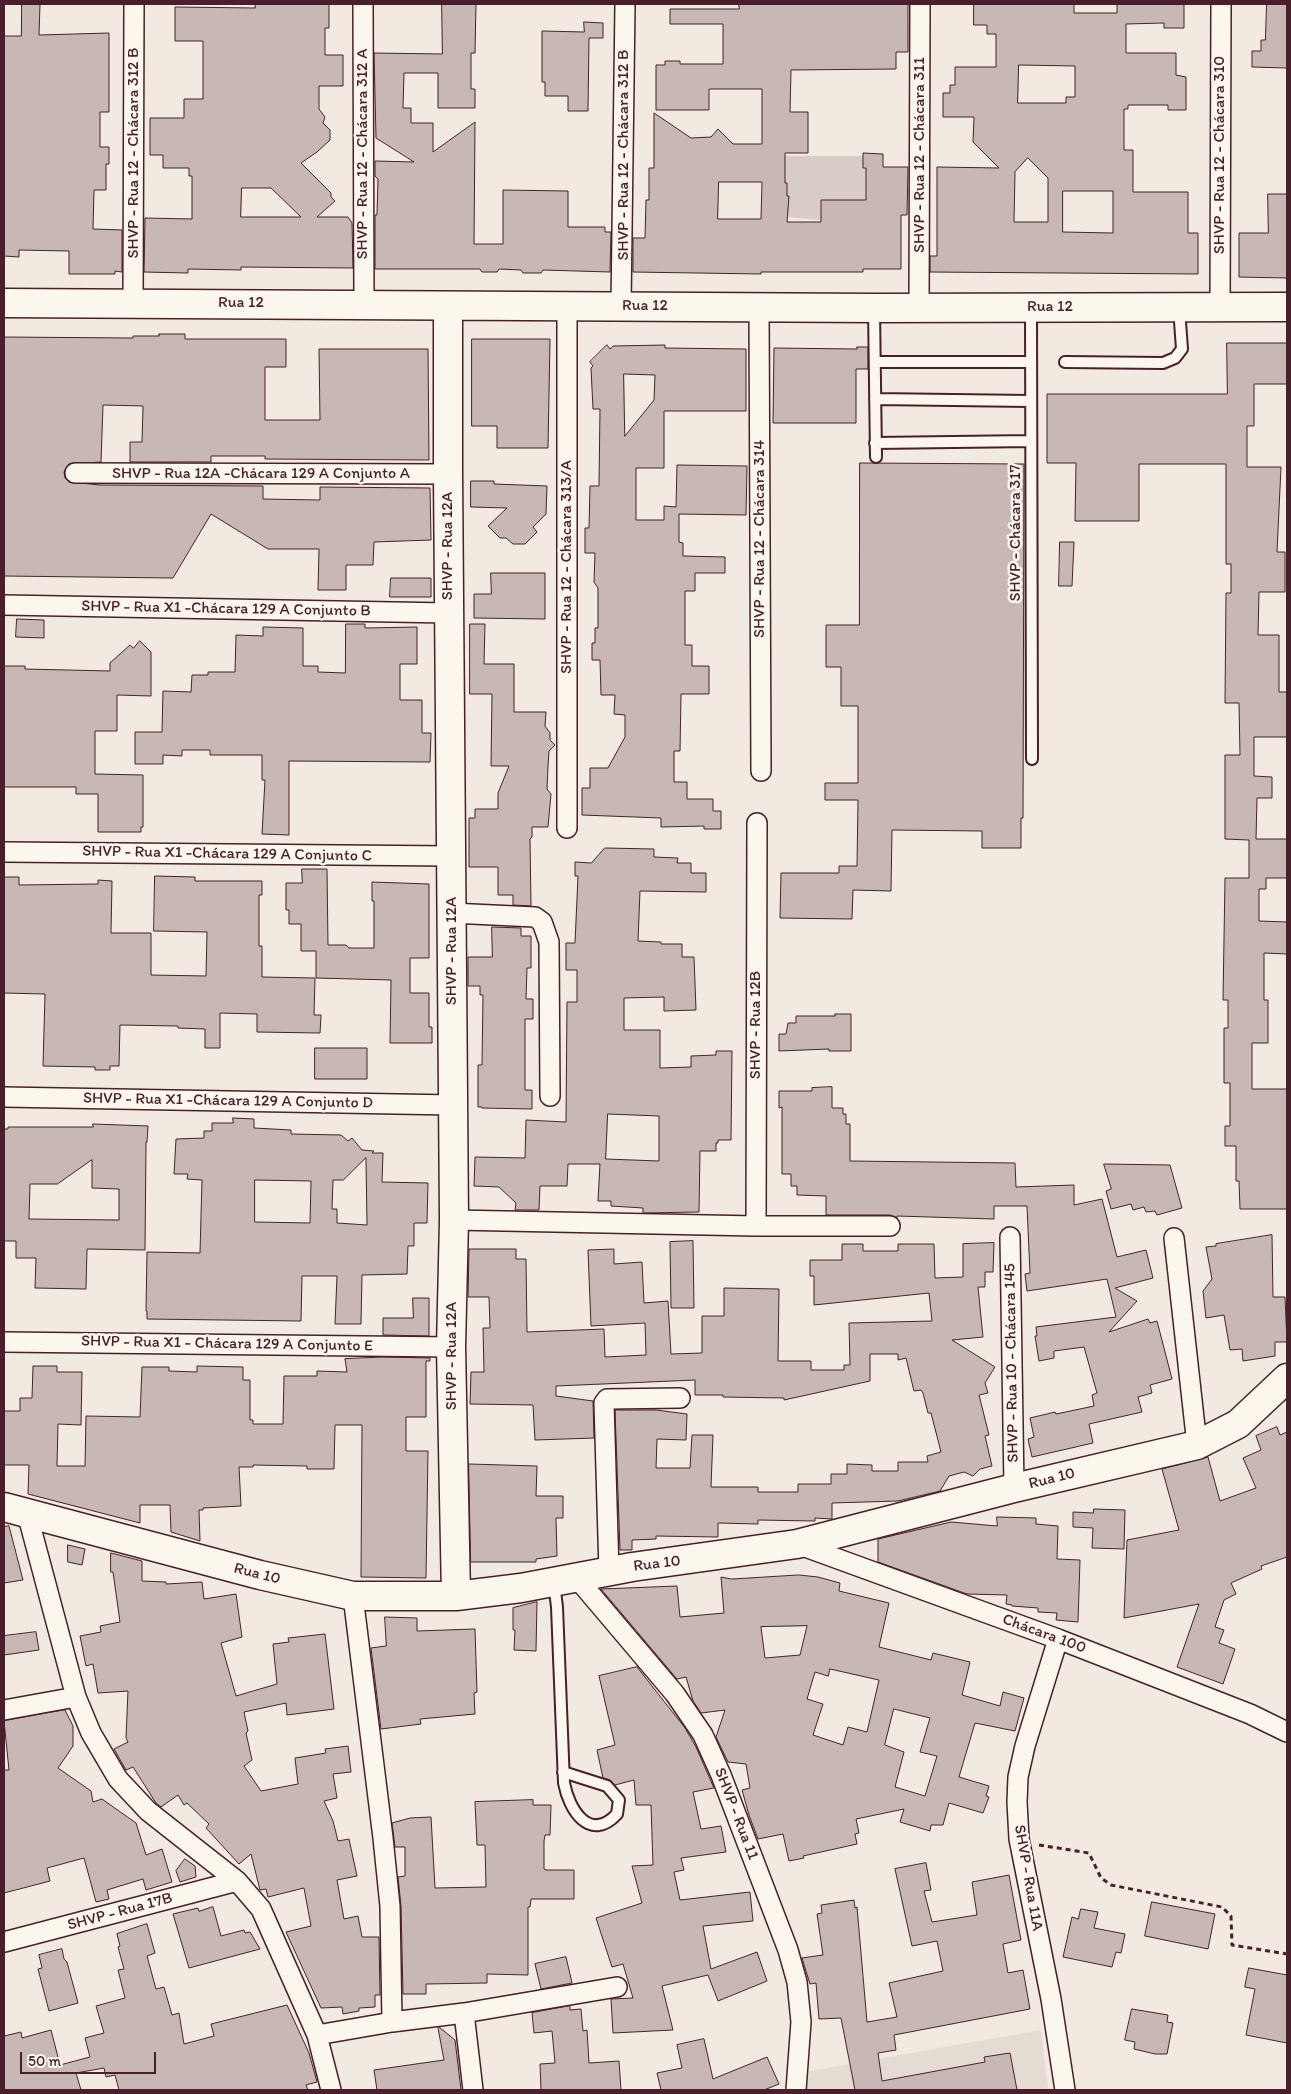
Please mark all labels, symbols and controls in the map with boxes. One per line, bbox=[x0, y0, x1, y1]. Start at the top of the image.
street label: SHVP - Rua 12 - Chácara 312 B bbox=[124, 48, 144, 258]
street label: SHVP - Rua 12 - Chácara 312 A bbox=[353, 49, 373, 259]
street label: SHVP - Rua 12 - Chácara 312 B bbox=[614, 50, 634, 260]
street label: SHVP - Rua 12 - Chácara 310 bbox=[1210, 56, 1230, 254]
street label: SHVP - Rua 12 - Chácara 311 bbox=[910, 57, 930, 253]
street label: Rua 12 bbox=[218, 293, 264, 313]
street label: Rua 12 bbox=[622, 296, 668, 316]
street label: Rua 12 bbox=[1027, 297, 1073, 317]
street label: SHVP - Rua 12 - Chácara 314 bbox=[750, 440, 770, 638]
street label: SHVP - Rua 12 - Chácara 313/A bbox=[557, 460, 577, 674]
street label: SHVP - Rua 12A -Chácara 129 A Conjunto A bbox=[112, 464, 410, 484]
street label: SHVP - Chácara 317 bbox=[1006, 465, 1026, 601]
street label: SHVP - Rua 12A bbox=[438, 492, 458, 600]
street label: SHVP - Rua X1 -Chácara 129 A Conjunto B bbox=[81, 597, 371, 621]
street label: SHVP - Rua X1 -Chácara 129 A Conjunto C bbox=[82, 842, 372, 866]
street label: SHVP - Rua 12A bbox=[442, 897, 462, 1005]
street label: SHVP - Rua 12B bbox=[746, 971, 766, 1079]
street label: SHVP - Rua X1 -Chácara 129 A Conjunto D bbox=[83, 1089, 373, 1113]
street label: SHVP - Rua 10 - Chácara 145 bbox=[1001, 1263, 1023, 1463]
street label: SHVP - Rua 12A bbox=[442, 1302, 462, 1410]
street label: SHVP - Rua X1 - Chácara 129 A Conjunto E bbox=[81, 1332, 373, 1356]
street label: Rua 10 bbox=[1027, 1464, 1077, 1494]
street label: Rua 10 bbox=[632, 1552, 682, 1576]
street label: Rua 10 bbox=[232, 1559, 282, 1589]
street label: Chácara 100 bbox=[999, 1610, 1089, 1658]
street label: SHVP - Rua 11 bbox=[710, 1765, 762, 1863]
street label: SHVP - Rua 11A bbox=[1009, 1823, 1047, 1933]
street label: SHVP - Rua 17B bbox=[65, 1889, 175, 1935]
scale bar bbox=[22, 2042, 159, 2074]
text: 50 m bbox=[28, 2052, 61, 2070]

